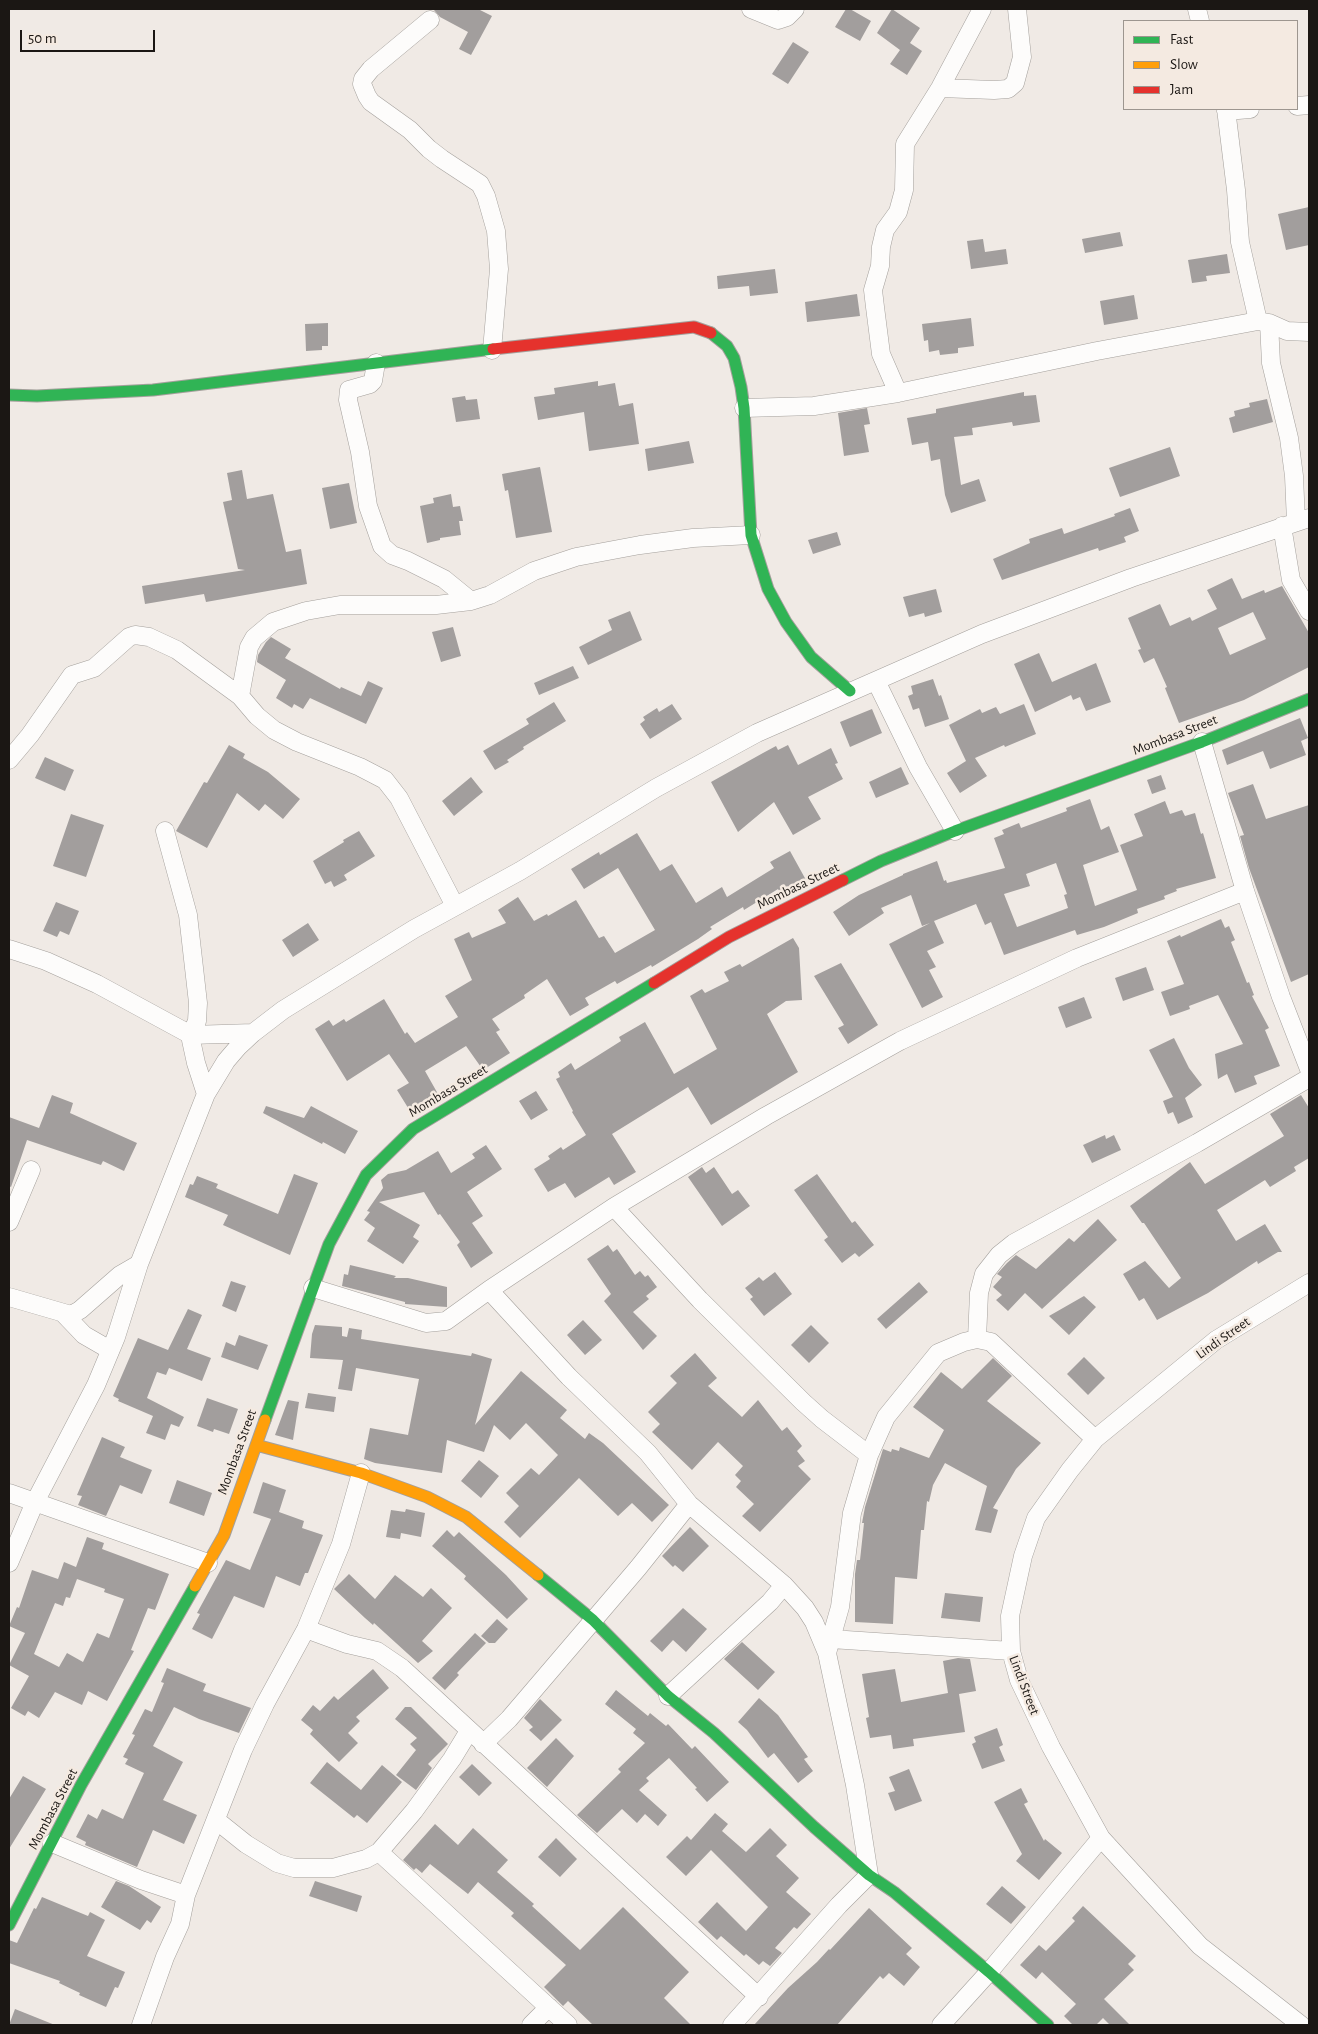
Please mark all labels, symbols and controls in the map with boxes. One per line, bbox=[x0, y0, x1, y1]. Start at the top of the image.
scale bar bbox=[22, 20, 158, 52]
legend bbox=[1123, 20, 1298, 110]
text: 50 m bbox=[28, 31, 57, 46]
text: Fast bbox=[1170, 32, 1193, 47]
text: Slow bbox=[1170, 57, 1198, 72]
text: Jam bbox=[1170, 82, 1193, 97]
street label: Mombasa Street bbox=[1130, 711, 1220, 759]
street label: Mombasa Street bbox=[754, 859, 842, 913]
street label: Mombasa Street bbox=[405, 1061, 491, 1121]
street label: Lindi Street bbox=[1193, 1313, 1253, 1363]
street label: Mombasa Street bbox=[214, 1407, 260, 1497]
street label: Lindi Street bbox=[1005, 1653, 1043, 1717]
street label: Mombasa Street bbox=[25, 1766, 81, 1852]

